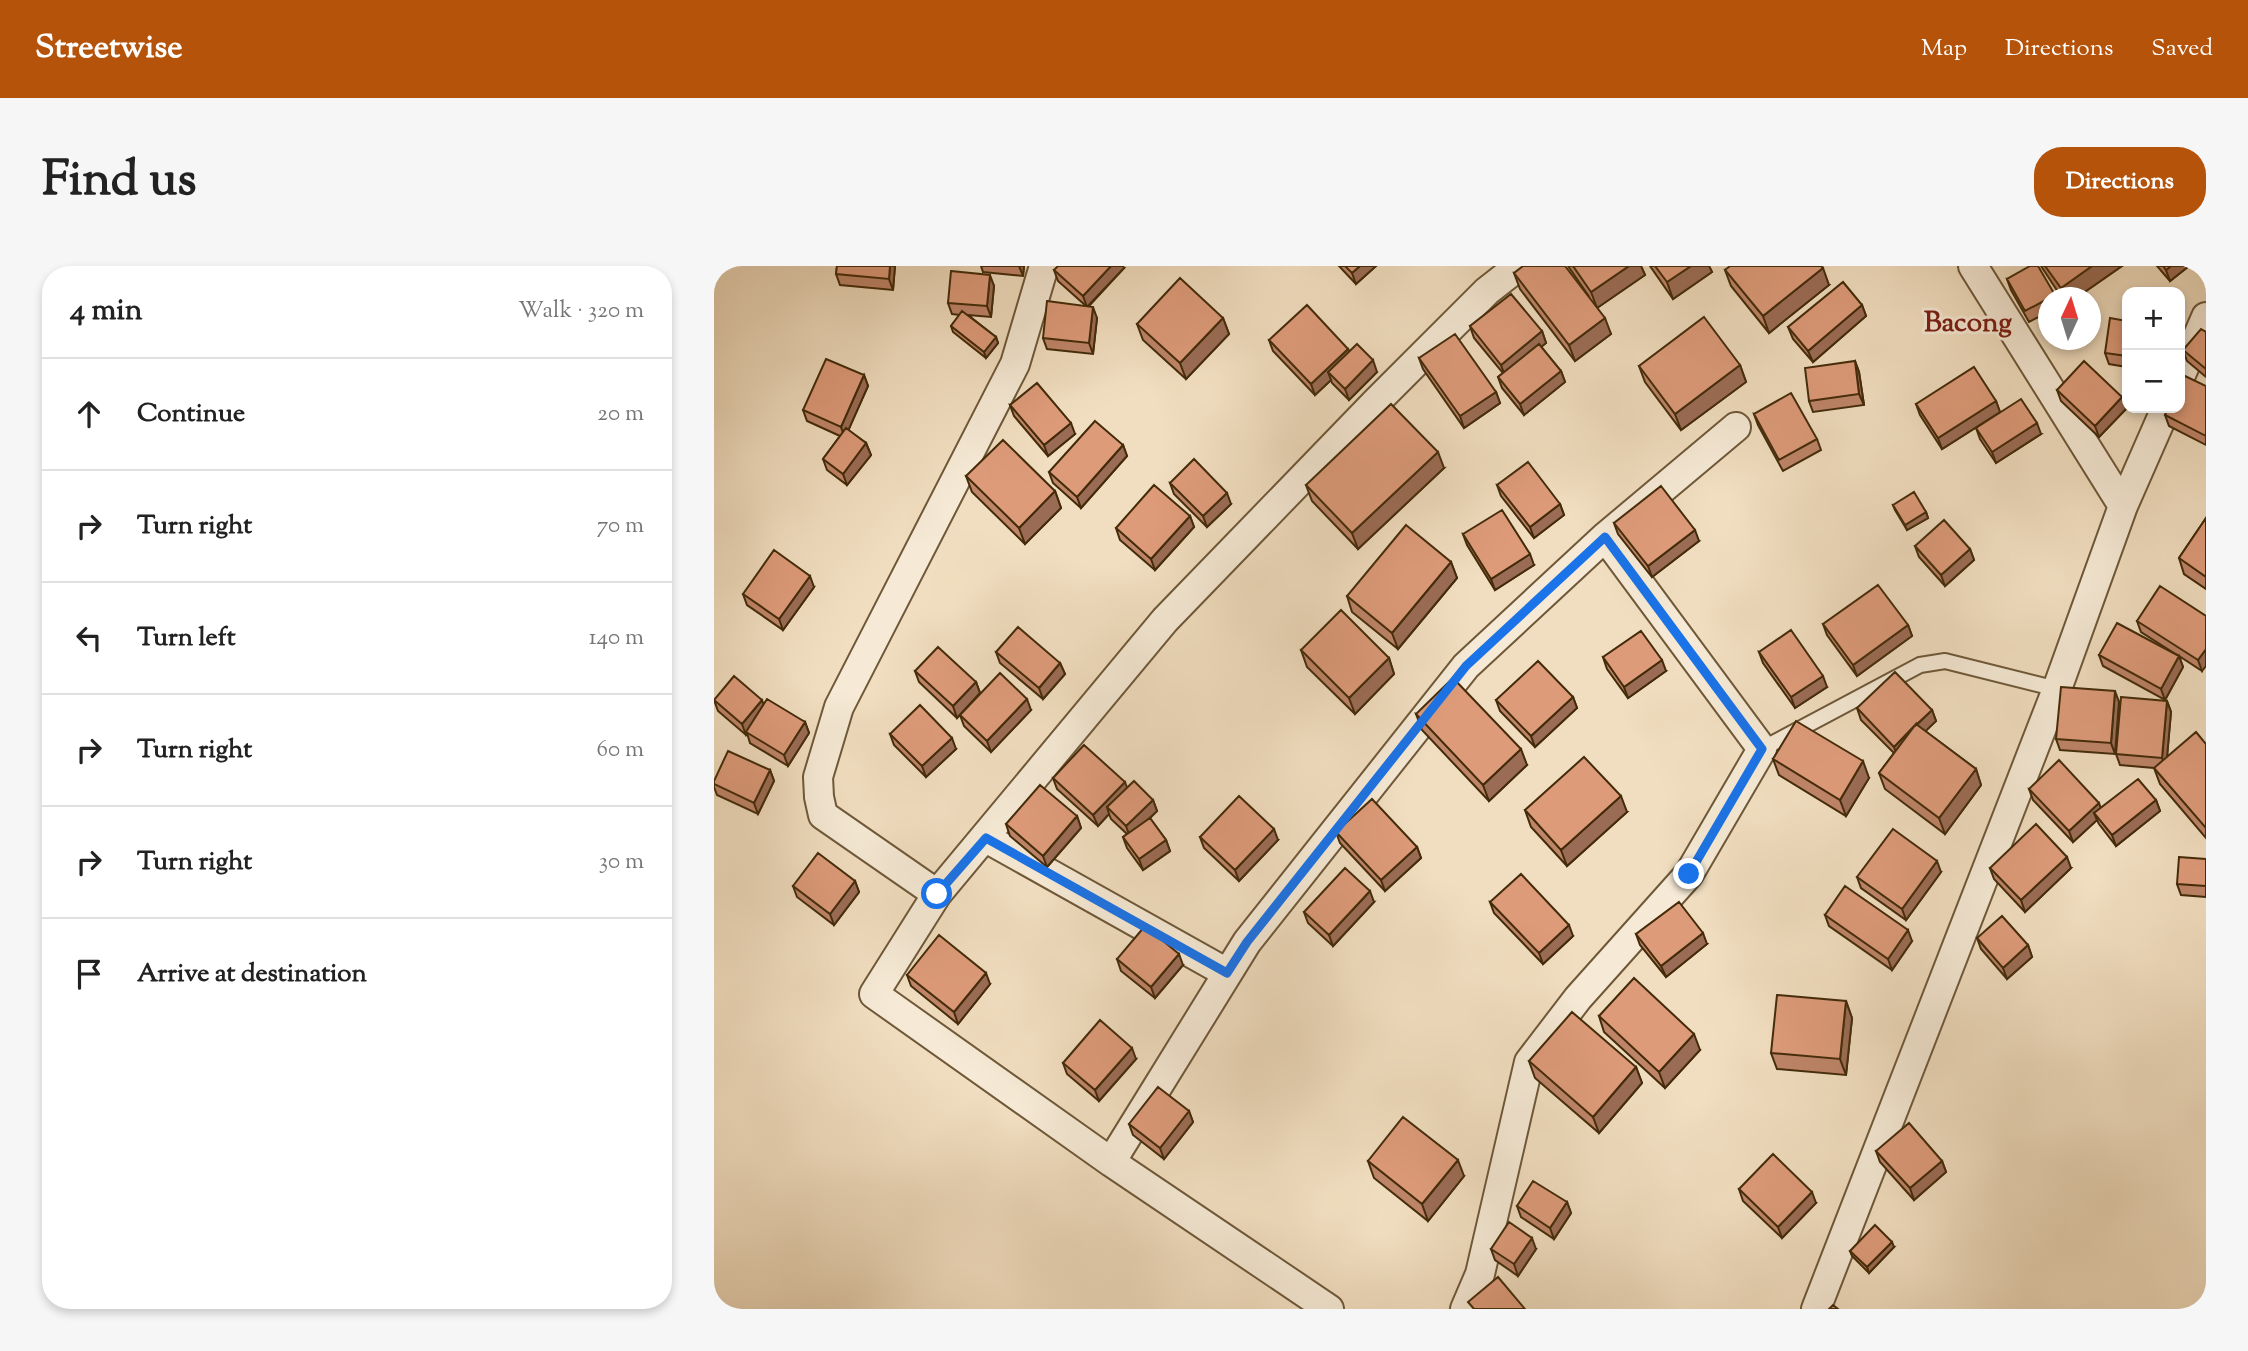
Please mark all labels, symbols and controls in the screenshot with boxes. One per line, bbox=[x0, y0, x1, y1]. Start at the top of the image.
text: Streetwise bbox=[35, 25, 183, 73]
text: Map bbox=[1921, 32, 1967, 66]
text: Directions bbox=[2005, 32, 2113, 66]
text: Saved bbox=[2151, 32, 2213, 66]
text: Find us bbox=[42, 147, 196, 217]
button: Directions bbox=[2034, 147, 2206, 217]
north arrow bbox=[2038, 287, 2101, 350]
map controls bbox=[2122, 287, 2185, 413]
button: + bbox=[2122, 287, 2185, 350]
text: 4 min bbox=[70, 290, 143, 333]
text: Walk · 320 m bbox=[518, 295, 644, 328]
district label: Bacong bbox=[1924, 304, 2012, 344]
button: − bbox=[2122, 350, 2185, 413]
icon: ahead bbox=[70, 395, 108, 433]
text: Continue bbox=[137, 396, 245, 433]
text: 20 m bbox=[597, 398, 644, 431]
icon: right bbox=[70, 507, 108, 545]
text: Turn right bbox=[137, 508, 252, 545]
text: 70 m bbox=[597, 510, 644, 543]
icon: left bbox=[70, 619, 108, 657]
text: Turn left bbox=[137, 620, 236, 657]
text: 140 m bbox=[589, 622, 644, 655]
icon: right bbox=[70, 731, 108, 769]
text: Turn right bbox=[137, 732, 252, 769]
text: 60 m bbox=[596, 734, 644, 767]
icon: right bbox=[70, 843, 108, 881]
text: Turn right bbox=[137, 844, 252, 881]
text: 30 m bbox=[599, 846, 644, 879]
route end bbox=[1673, 858, 1704, 889]
route start bbox=[921, 878, 952, 909]
icon: arrive bbox=[70, 955, 108, 993]
text: Arrive at destination bbox=[137, 956, 367, 993]

